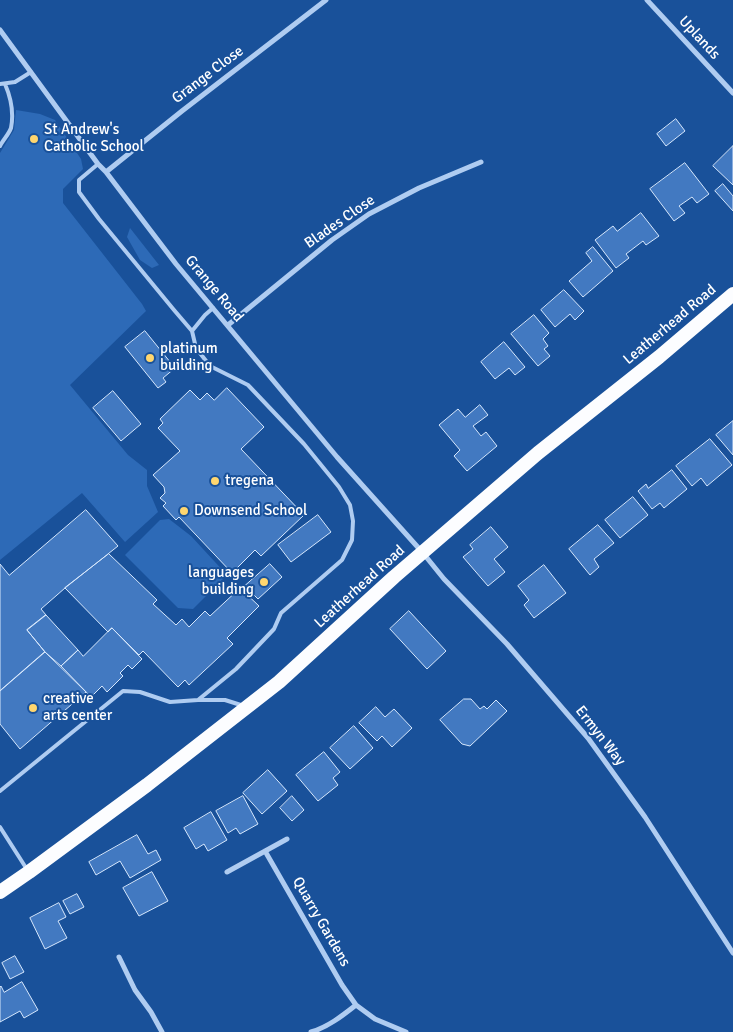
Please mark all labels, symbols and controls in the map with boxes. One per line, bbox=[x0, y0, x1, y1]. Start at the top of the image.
street label: Uplands bbox=[674, 13, 724, 63]
street label: Grange Close bbox=[169, 42, 247, 108]
place label: St Andrew's Catholic School bbox=[44, 121, 144, 156]
marker: St Andrew's Catholic School bbox=[28, 133, 40, 145]
street label: Blades Close bbox=[301, 191, 379, 253]
street label: Grange Road bbox=[181, 252, 247, 326]
street label: Leatherhead Road bbox=[620, 281, 720, 369]
place label: platinum building bbox=[160, 340, 218, 375]
marker: platinum building bbox=[144, 352, 156, 364]
place label: tregena bbox=[225, 472, 274, 490]
marker: tregena bbox=[209, 475, 221, 487]
place label: Downsend School bbox=[194, 502, 307, 520]
marker: Downsend School bbox=[178, 505, 190, 517]
street label: Leatherhead Road bbox=[311, 542, 409, 632]
place label: languages building bbox=[188, 564, 254, 599]
marker: languages building bbox=[258, 576, 270, 588]
place label: creative arts center bbox=[43, 690, 112, 725]
marker: creative arts center bbox=[27, 702, 39, 714]
street label: Ermyn Way bbox=[571, 703, 629, 769]
street label: Quarry Gardens bbox=[288, 874, 354, 970]

